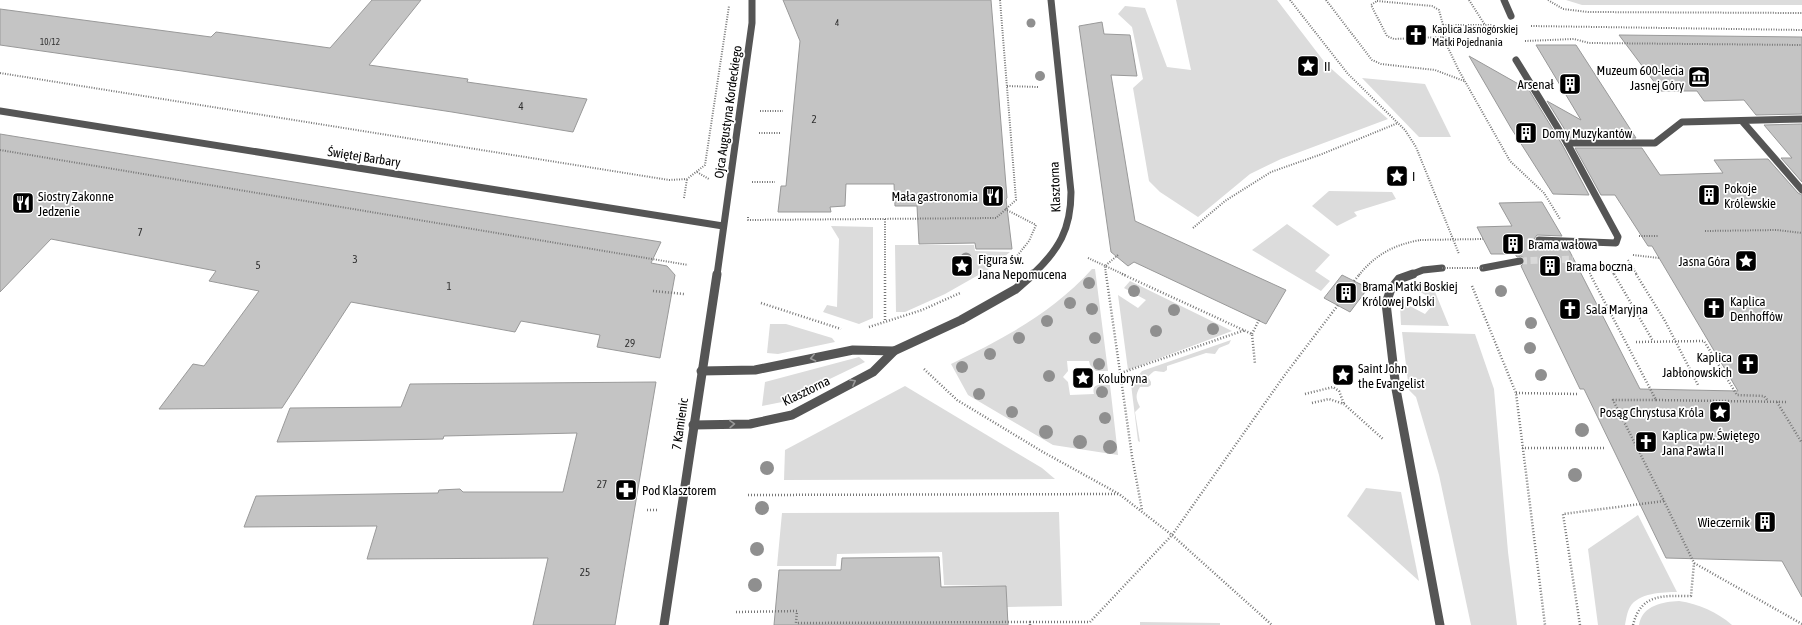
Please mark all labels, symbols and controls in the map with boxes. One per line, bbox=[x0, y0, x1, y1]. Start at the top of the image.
house number: 4 bbox=[835, 18, 839, 28]
church icon: Kaplica Jasnogórskiej Matki Pojednania bbox=[1403, 22, 1429, 48]
place label: Kaplica Jasnogórskiej Matki Pojednania bbox=[1432, 23, 1518, 48]
house number: 10/12 bbox=[40, 37, 60, 47]
street label: Ojca Augustyna Kordeckiego bbox=[711, 45, 745, 179]
place icon: II bbox=[1295, 53, 1321, 79]
place label: II bbox=[1324, 59, 1331, 74]
place label: Muzeum 600-lecia Jasnej Góry bbox=[1597, 63, 1685, 93]
museum icon: Muzeum 600-lecia Jasnej Góry bbox=[1686, 64, 1712, 90]
building icon: Arsenał bbox=[1557, 71, 1583, 97]
place label: Arsenał bbox=[1518, 77, 1555, 92]
house number: 4 bbox=[518, 100, 524, 112]
house number: 2 bbox=[811, 113, 817, 125]
building icon: Domy Muzykantów bbox=[1513, 120, 1539, 146]
place label: Domy Muzykantów bbox=[1542, 126, 1633, 141]
street label: Świętej Barbary bbox=[326, 144, 402, 170]
street label: Klasztorna bbox=[1047, 161, 1063, 213]
place icon: I bbox=[1384, 163, 1410, 189]
place label: I bbox=[1412, 169, 1415, 184]
place label: Pokoje Królewskie bbox=[1724, 181, 1776, 211]
building icon: Pokoje Królewskie bbox=[1696, 182, 1722, 208]
restaurant icon: Mała gastronomia bbox=[980, 183, 1006, 209]
place label: Siostry Zakonne Jedzenie bbox=[38, 189, 114, 219]
place label: Mała gastronomia bbox=[892, 189, 978, 204]
restaurant icon: Siostry Zakonne Jedzenie bbox=[10, 190, 36, 216]
house number: 7 bbox=[137, 226, 143, 238]
building icon: Brama wałowa bbox=[1500, 231, 1526, 257]
place label: Brama wałowa bbox=[1528, 237, 1598, 252]
place icon: Jasna Góra bbox=[1733, 248, 1759, 274]
place label: Figura św. Jana Nepomucena bbox=[978, 252, 1067, 282]
house number: 3 bbox=[352, 253, 358, 265]
place icon: Figura św. Jana Nepomucena bbox=[949, 253, 975, 279]
building icon: Brama boczna bbox=[1537, 253, 1563, 279]
place label: Jasna Góra bbox=[1678, 254, 1730, 269]
house number: 5 bbox=[255, 259, 261, 271]
place label: Brama boczna bbox=[1566, 259, 1633, 274]
place label: Brama Matki Boskiej Królowej Polski bbox=[1362, 279, 1458, 309]
house number: 1 bbox=[446, 280, 452, 292]
building icon: Brama Matki Boskiej Królowej Polski bbox=[1333, 280, 1359, 306]
place label: Kaplica Denhoffów bbox=[1730, 294, 1783, 324]
church icon: Kaplica Denhoffów bbox=[1701, 295, 1727, 321]
church icon: Sala Maryjna bbox=[1557, 296, 1583, 322]
place label: Sala Maryjna bbox=[1586, 302, 1648, 317]
house number: 29 bbox=[625, 337, 635, 349]
place label: Kaplica Jabłonowskich bbox=[1662, 350, 1732, 380]
church icon: Kaplica Jabłonowskich bbox=[1735, 351, 1761, 377]
one-way arrow bbox=[810, 353, 817, 362]
place label: Saint John the Evangelist bbox=[1358, 361, 1425, 391]
place icon: Saint John the Evangelist bbox=[1330, 362, 1356, 388]
place icon: Kolubryna bbox=[1070, 365, 1096, 391]
place label: Kolubryna bbox=[1098, 371, 1148, 386]
street label: Klasztorna bbox=[780, 373, 832, 409]
one-way arrow bbox=[849, 380, 856, 387]
street label: 7 Kamienic bbox=[669, 397, 691, 451]
place icon: Posąg Chrystusa Króla bbox=[1707, 399, 1733, 425]
place label: Posąg Chrystusa Króla bbox=[1599, 405, 1704, 420]
one-way arrow bbox=[729, 420, 735, 428]
place label: Kaplica pw. Świętego Jana Pawła II bbox=[1662, 428, 1760, 458]
church icon: Kaplica pw. Świętego Jana Pawła II bbox=[1633, 429, 1659, 455]
pharmacy icon: Pod Klasztorem bbox=[613, 477, 639, 503]
house number: 27 bbox=[597, 478, 607, 490]
place label: Pod Klasztorem bbox=[642, 483, 716, 498]
building icon: Wieczernik bbox=[1752, 509, 1778, 535]
place label: Wieczernik bbox=[1698, 515, 1750, 530]
house number: 25 bbox=[580, 566, 590, 578]

